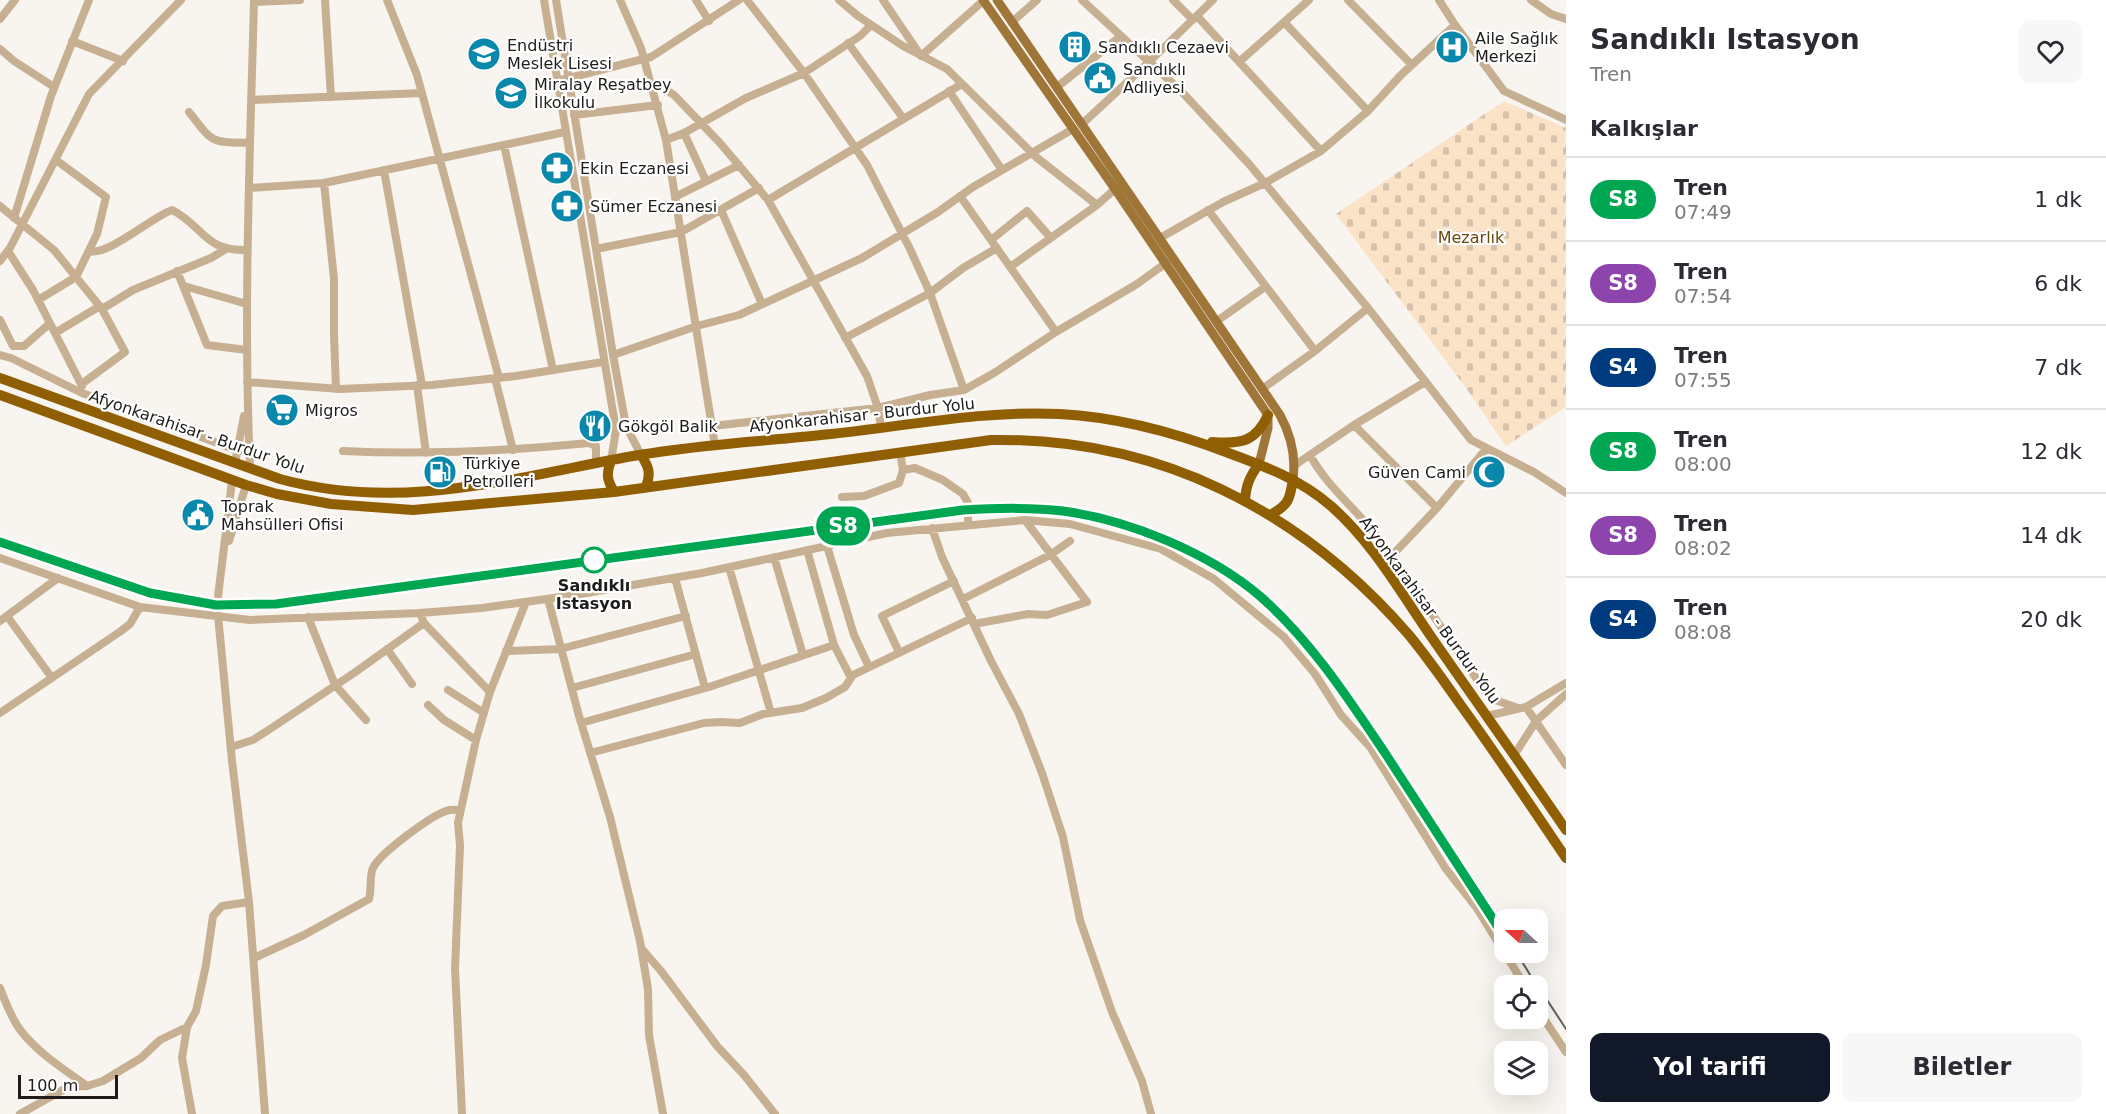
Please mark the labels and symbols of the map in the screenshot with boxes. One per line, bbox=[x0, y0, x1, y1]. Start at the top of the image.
building icon: Sandıklı Cezaevi bbox=[1057, 29, 1093, 65]
hospital icon: Aile Sağlık Merkezi bbox=[1434, 29, 1470, 65]
place label: Aile Sağlık Merkezi bbox=[1475, 29, 1559, 66]
school or university icon: Endüstri Meslek Lisesi bbox=[466, 36, 502, 72]
place label: Endüstri Meslek Lisesi bbox=[507, 36, 612, 73]
place label: Sandıklı Cezaevi bbox=[1098, 38, 1229, 57]
public building icon: Sandıklı Adliyesi bbox=[1082, 60, 1118, 96]
place label: Sandıklı Adliyesi bbox=[1123, 60, 1186, 97]
school or university icon: Miralay Reşatbey İlkokulu bbox=[493, 75, 529, 111]
place label: Miralay Reşatbey İlkokulu bbox=[534, 75, 672, 112]
pharmacy icon: Ekin Eczanesi bbox=[539, 150, 575, 186]
place label: Ekin Eczanesi bbox=[580, 159, 689, 178]
pharmacy icon: Sümer Eczanesi bbox=[549, 188, 585, 224]
place label: Sümer Eczanesi bbox=[590, 197, 717, 216]
park label: Mezarlık bbox=[1438, 228, 1505, 247]
street label: Afyonkarahisar - Burdur Yolu bbox=[87, 386, 307, 478]
supermarket icon: Migros bbox=[264, 392, 300, 428]
street label: Afyonkarahisar - Burdur Yolu bbox=[748, 394, 976, 436]
place label: Migros bbox=[305, 401, 358, 420]
restaurant icon: Gökgöl Balik bbox=[577, 408, 613, 444]
place label: Gökgöl Balik bbox=[618, 417, 719, 436]
fuel station icon: Türkiye Petrolleri bbox=[422, 454, 458, 490]
place label: Türkiye Petrolleri bbox=[462, 454, 534, 491]
mosque icon: Güven Cami bbox=[1471, 454, 1507, 490]
place label: Güven Cami bbox=[1368, 463, 1466, 482]
public building icon: Toprak Mahsülleri Ofisi bbox=[180, 497, 216, 533]
place label: Toprak Mahsülleri Ofisi bbox=[220, 497, 344, 534]
line badge: S8 bbox=[816, 506, 870, 546]
street label: Afyonkarahisar - Burdur Yolu bbox=[1356, 513, 1504, 707]
marker: Sandıklı Istasyon bbox=[581, 547, 607, 573]
place label: Sandıklı Istasyon bbox=[556, 576, 632, 613]
north arrow bbox=[1494, 909, 1548, 963]
scale bar bbox=[18, 1072, 118, 1100]

